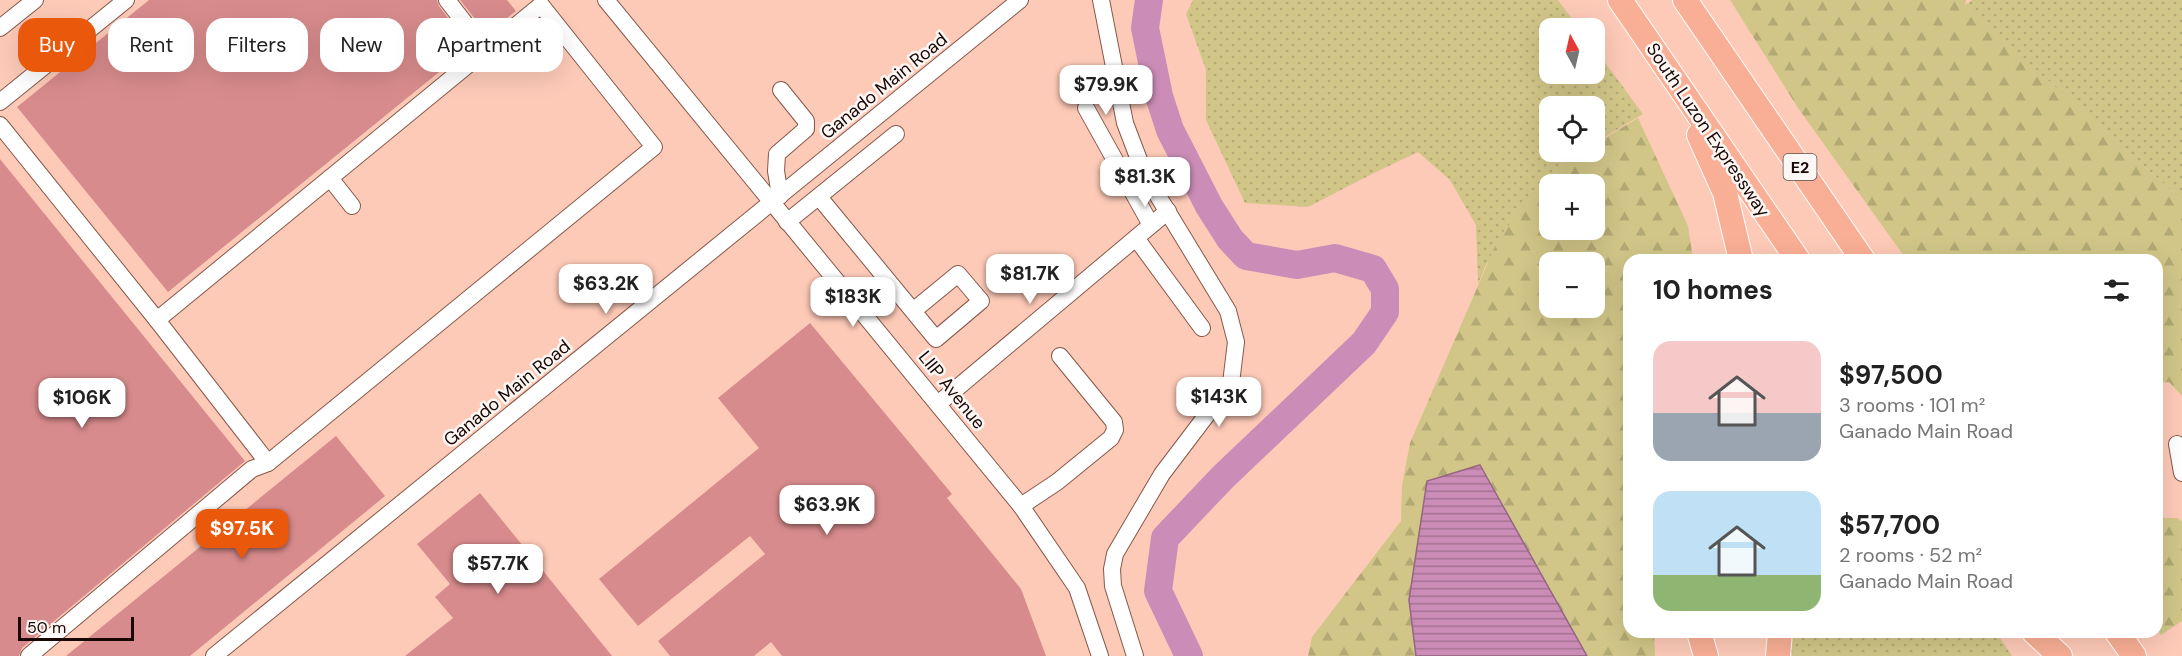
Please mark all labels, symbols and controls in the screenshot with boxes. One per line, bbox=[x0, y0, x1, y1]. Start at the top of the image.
chip: Buy bbox=[18, 18, 96, 72]
chip: Rent bbox=[108, 18, 194, 72]
chip: Filters bbox=[206, 18, 308, 72]
chip: New bbox=[320, 18, 404, 72]
chip: Apartment bbox=[416, 18, 563, 72]
north arrow bbox=[1539, 18, 1605, 84]
map controls bbox=[1539, 18, 1605, 318]
street label: Ganado Main Road bbox=[816, 27, 952, 145]
street label: South Luzon Expressway bbox=[1641, 38, 1775, 222]
pin: $79.9K bbox=[1057, 65, 1155, 116]
text: $79.9K bbox=[1074, 71, 1138, 97]
button: locate bbox=[1539, 96, 1605, 162]
road number: E2 bbox=[1784, 154, 1816, 180]
pin: $81.3K bbox=[1096, 157, 1194, 208]
text: $81.3K bbox=[1114, 163, 1176, 189]
button: + bbox=[1539, 174, 1605, 240]
button: − bbox=[1539, 252, 1605, 318]
pin: $81.7K bbox=[981, 254, 1079, 305]
text: $81.7K bbox=[1000, 260, 1060, 286]
pin: $63.2K bbox=[557, 264, 655, 315]
text: $63.2K bbox=[573, 270, 639, 296]
text: 10 homes bbox=[1653, 273, 1773, 307]
icon: filters bbox=[2100, 274, 2133, 307]
pin: $183K bbox=[811, 277, 895, 328]
text: $183K bbox=[824, 283, 882, 309]
street label: Ganado Main Road bbox=[439, 334, 575, 452]
street label: LIIP Avenue bbox=[913, 346, 991, 434]
text: $97,500 bbox=[1839, 358, 1943, 392]
icon: home bbox=[1701, 365, 1773, 437]
pin: $143K bbox=[1177, 377, 1261, 428]
pin: $106K bbox=[40, 378, 124, 429]
text: $143K bbox=[1190, 383, 1248, 409]
text: $106K bbox=[52, 384, 112, 410]
text: 3 rooms · 101 m² bbox=[1839, 392, 1985, 418]
text: Ganado Main Road bbox=[1839, 418, 2013, 444]
pin: $63.9K bbox=[778, 485, 876, 536]
text: $63.9K bbox=[793, 491, 861, 517]
text: $57,700 bbox=[1839, 508, 1940, 542]
pin: $97.5K bbox=[193, 509, 291, 560]
text: $97.5K bbox=[210, 515, 274, 541]
icon: home bbox=[1701, 515, 1773, 587]
text: 2 rooms · 52 m² bbox=[1839, 542, 1982, 568]
pin: $57.7K bbox=[449, 544, 547, 595]
text: $57.7K bbox=[467, 550, 529, 576]
text: Ganado Main Road bbox=[1839, 568, 2013, 594]
scale bar bbox=[18, 614, 134, 642]
text: 50 m bbox=[27, 617, 66, 638]

